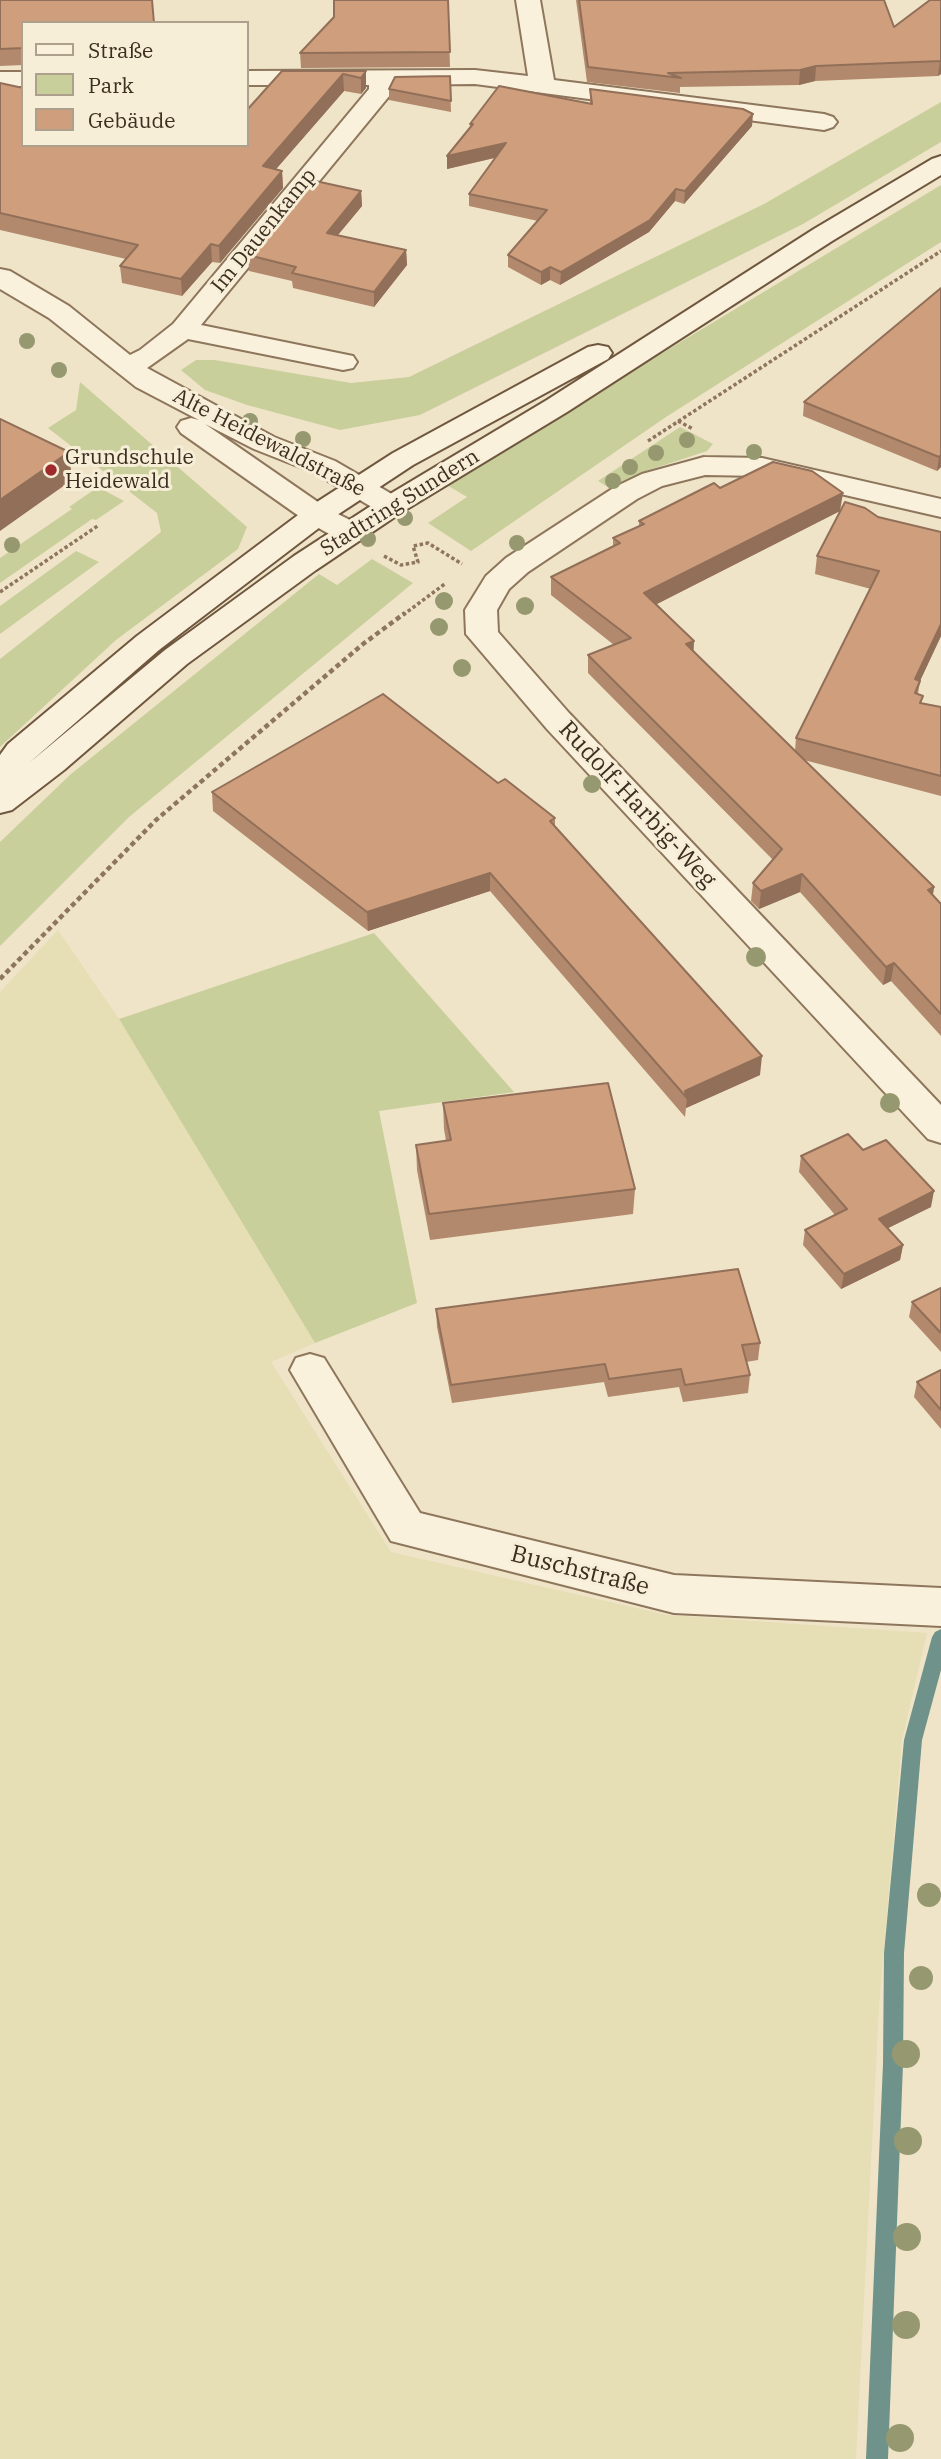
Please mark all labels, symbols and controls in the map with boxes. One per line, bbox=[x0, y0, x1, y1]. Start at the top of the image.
legend bbox=[21, 21, 248, 147]
text: Straße bbox=[88, 36, 153, 64]
text: Park bbox=[88, 71, 134, 99]
text: Gebäude bbox=[88, 106, 176, 134]
street label: Im Dauenkamp bbox=[206, 164, 322, 298]
street label: Alte Heidewaldstraße bbox=[169, 384, 369, 502]
street label: Stadtring Sundern bbox=[316, 444, 484, 562]
place label: Grundschule Heidewald bbox=[65, 445, 194, 495]
marker: Grundschule Heidewald bbox=[43, 462, 59, 478]
street label: Rudolf-Harbig-Weg bbox=[552, 716, 722, 894]
street label: Buschstraße bbox=[508, 1540, 652, 1602]

